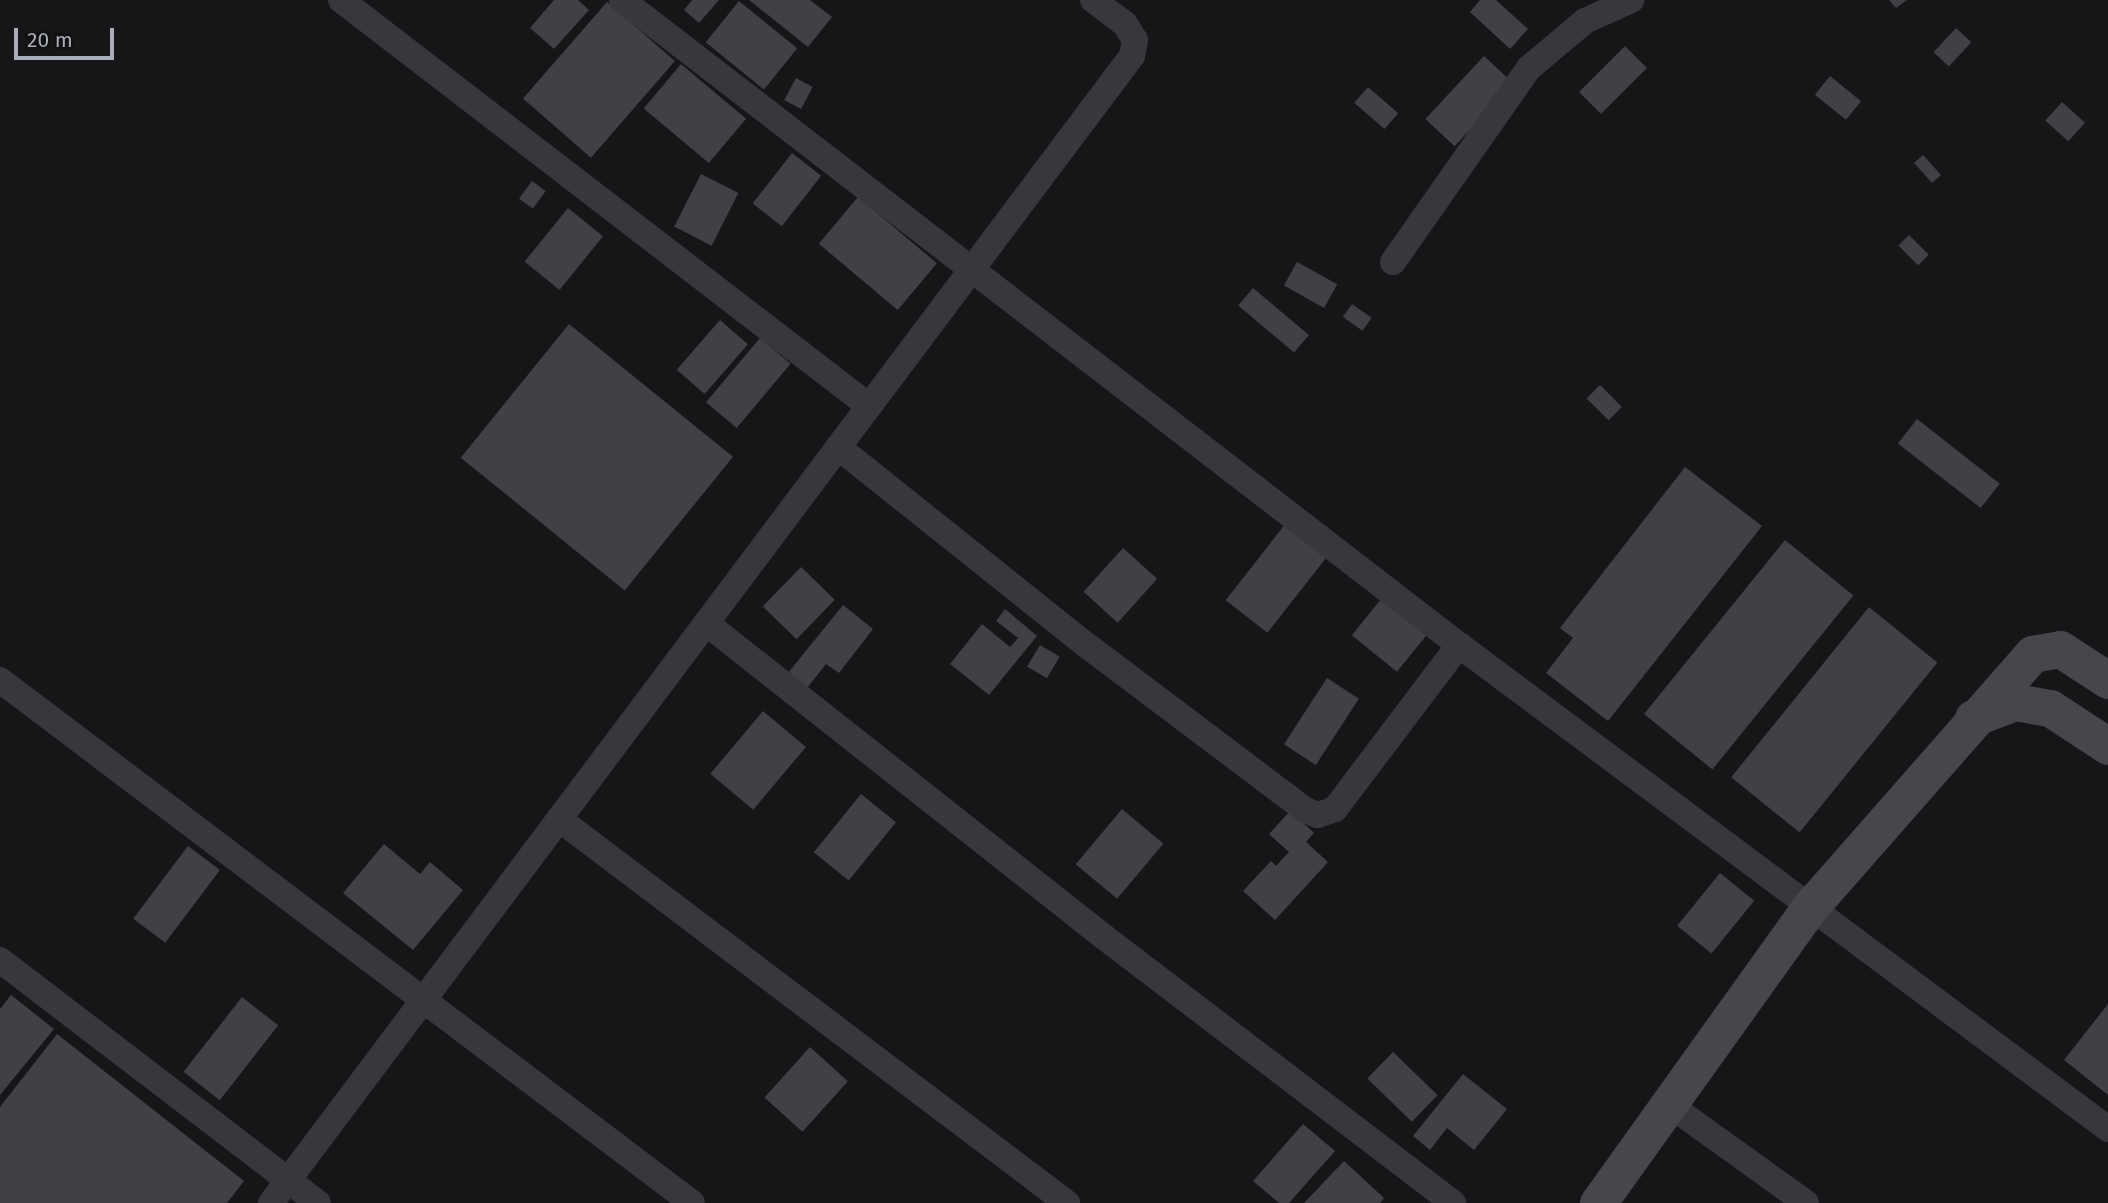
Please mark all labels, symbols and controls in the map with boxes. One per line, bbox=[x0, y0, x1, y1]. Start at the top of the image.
scale bar bbox=[18, 14, 117, 58]
text: 20 m bbox=[27, 27, 73, 53]

